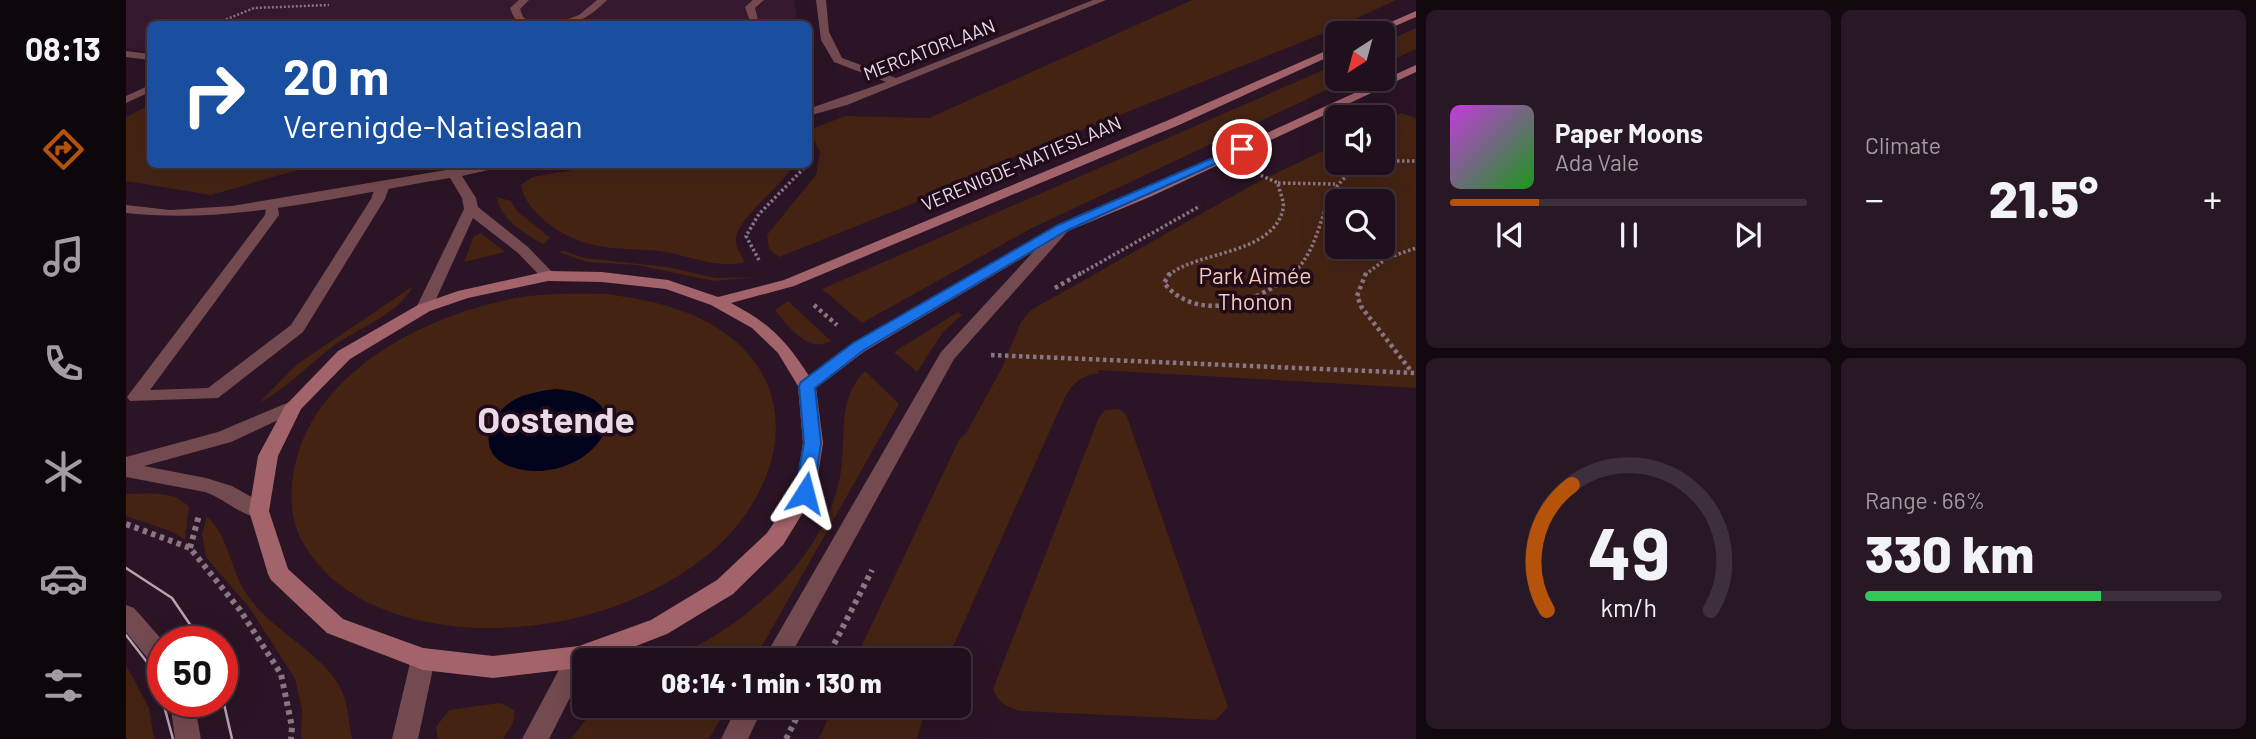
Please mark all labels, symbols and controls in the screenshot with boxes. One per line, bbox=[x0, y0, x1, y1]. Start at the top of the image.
street label: MERCATORLAAN bbox=[860, 13, 998, 85]
north arrow bbox=[1325, 21, 1395, 91]
map controls bbox=[1325, 21, 1395, 259]
text: 08:13 bbox=[25, 29, 101, 67]
text: 20 m bbox=[283, 46, 389, 105]
icon: right bbox=[168, 49, 259, 140]
button: sound bbox=[1325, 105, 1395, 175]
text: Verenigde-Natieslaan bbox=[283, 106, 583, 144]
street label: VERENIGDE-NATIESLAAN bbox=[918, 110, 1124, 216]
text: Paper Moons bbox=[1555, 117, 1703, 148]
pin bbox=[1212, 119, 1272, 179]
icon: directions bbox=[39, 125, 88, 174]
icon: arrive bbox=[1223, 130, 1261, 168]
text: Climate bbox=[1865, 131, 1941, 159]
text: Ada Vale bbox=[1555, 148, 1639, 176]
text: 21.5° bbox=[1989, 166, 2098, 228]
text: − bbox=[1865, 175, 1884, 221]
text: + bbox=[2203, 175, 2222, 221]
button: search bbox=[1325, 189, 1395, 259]
icon: previous bbox=[1491, 216, 1529, 254]
icon: pause bbox=[1610, 216, 1648, 254]
icon: next bbox=[1729, 216, 1767, 254]
icon: music bbox=[39, 232, 88, 281]
park label: Park Aimée Thonon bbox=[1199, 261, 1312, 315]
icon: phone bbox=[39, 339, 88, 388]
district label: Oostende bbox=[477, 396, 635, 440]
icon: climate bbox=[39, 447, 88, 496]
position arrow bbox=[768, 456, 842, 530]
text: Range · 66% bbox=[1865, 486, 1985, 514]
text: 49 bbox=[1587, 507, 1670, 595]
text: 330 km bbox=[1865, 521, 2034, 583]
icon: car bbox=[39, 554, 88, 603]
text: km/h bbox=[1600, 591, 1657, 621]
speed limit sign: 50 bbox=[147, 626, 238, 717]
icon: filters bbox=[39, 661, 88, 710]
text: 08:14 · 1 min · 130 m bbox=[661, 667, 882, 698]

